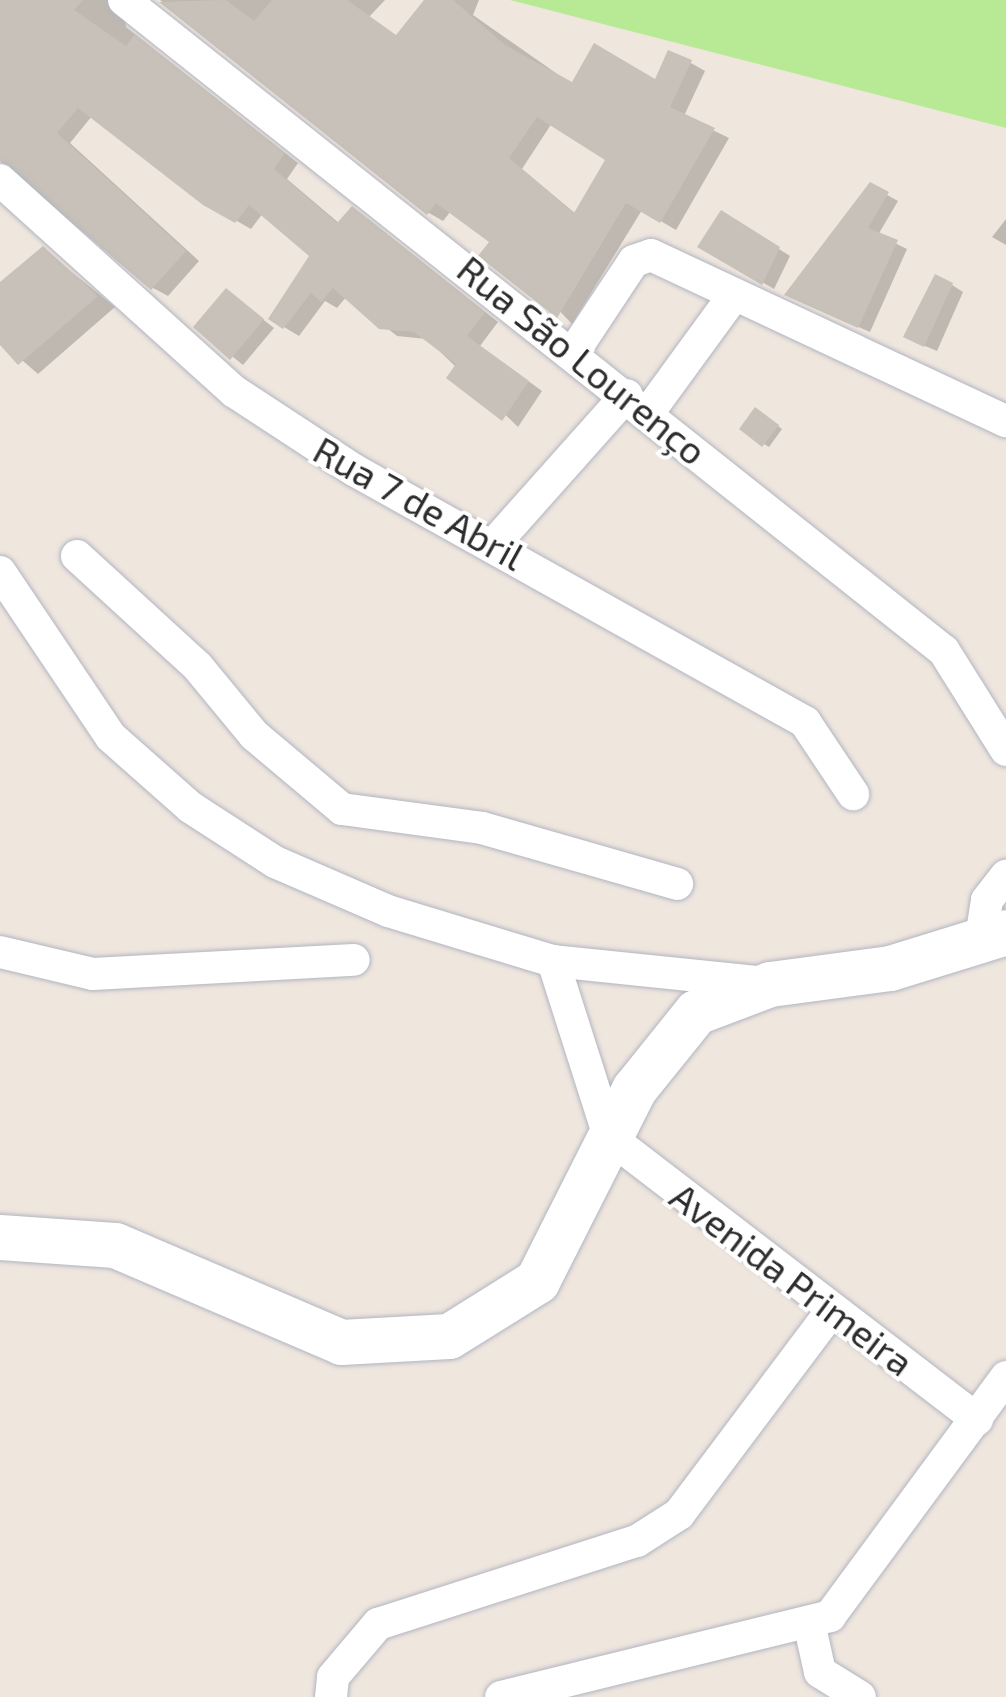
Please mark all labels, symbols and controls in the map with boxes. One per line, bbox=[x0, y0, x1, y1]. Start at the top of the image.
street label: Rua São Lourenço bbox=[449, 246, 715, 474]
street label: Rua 7 de Abril bbox=[305, 426, 533, 580]
street label: Avenida Primeira bbox=[662, 1173, 922, 1385]

